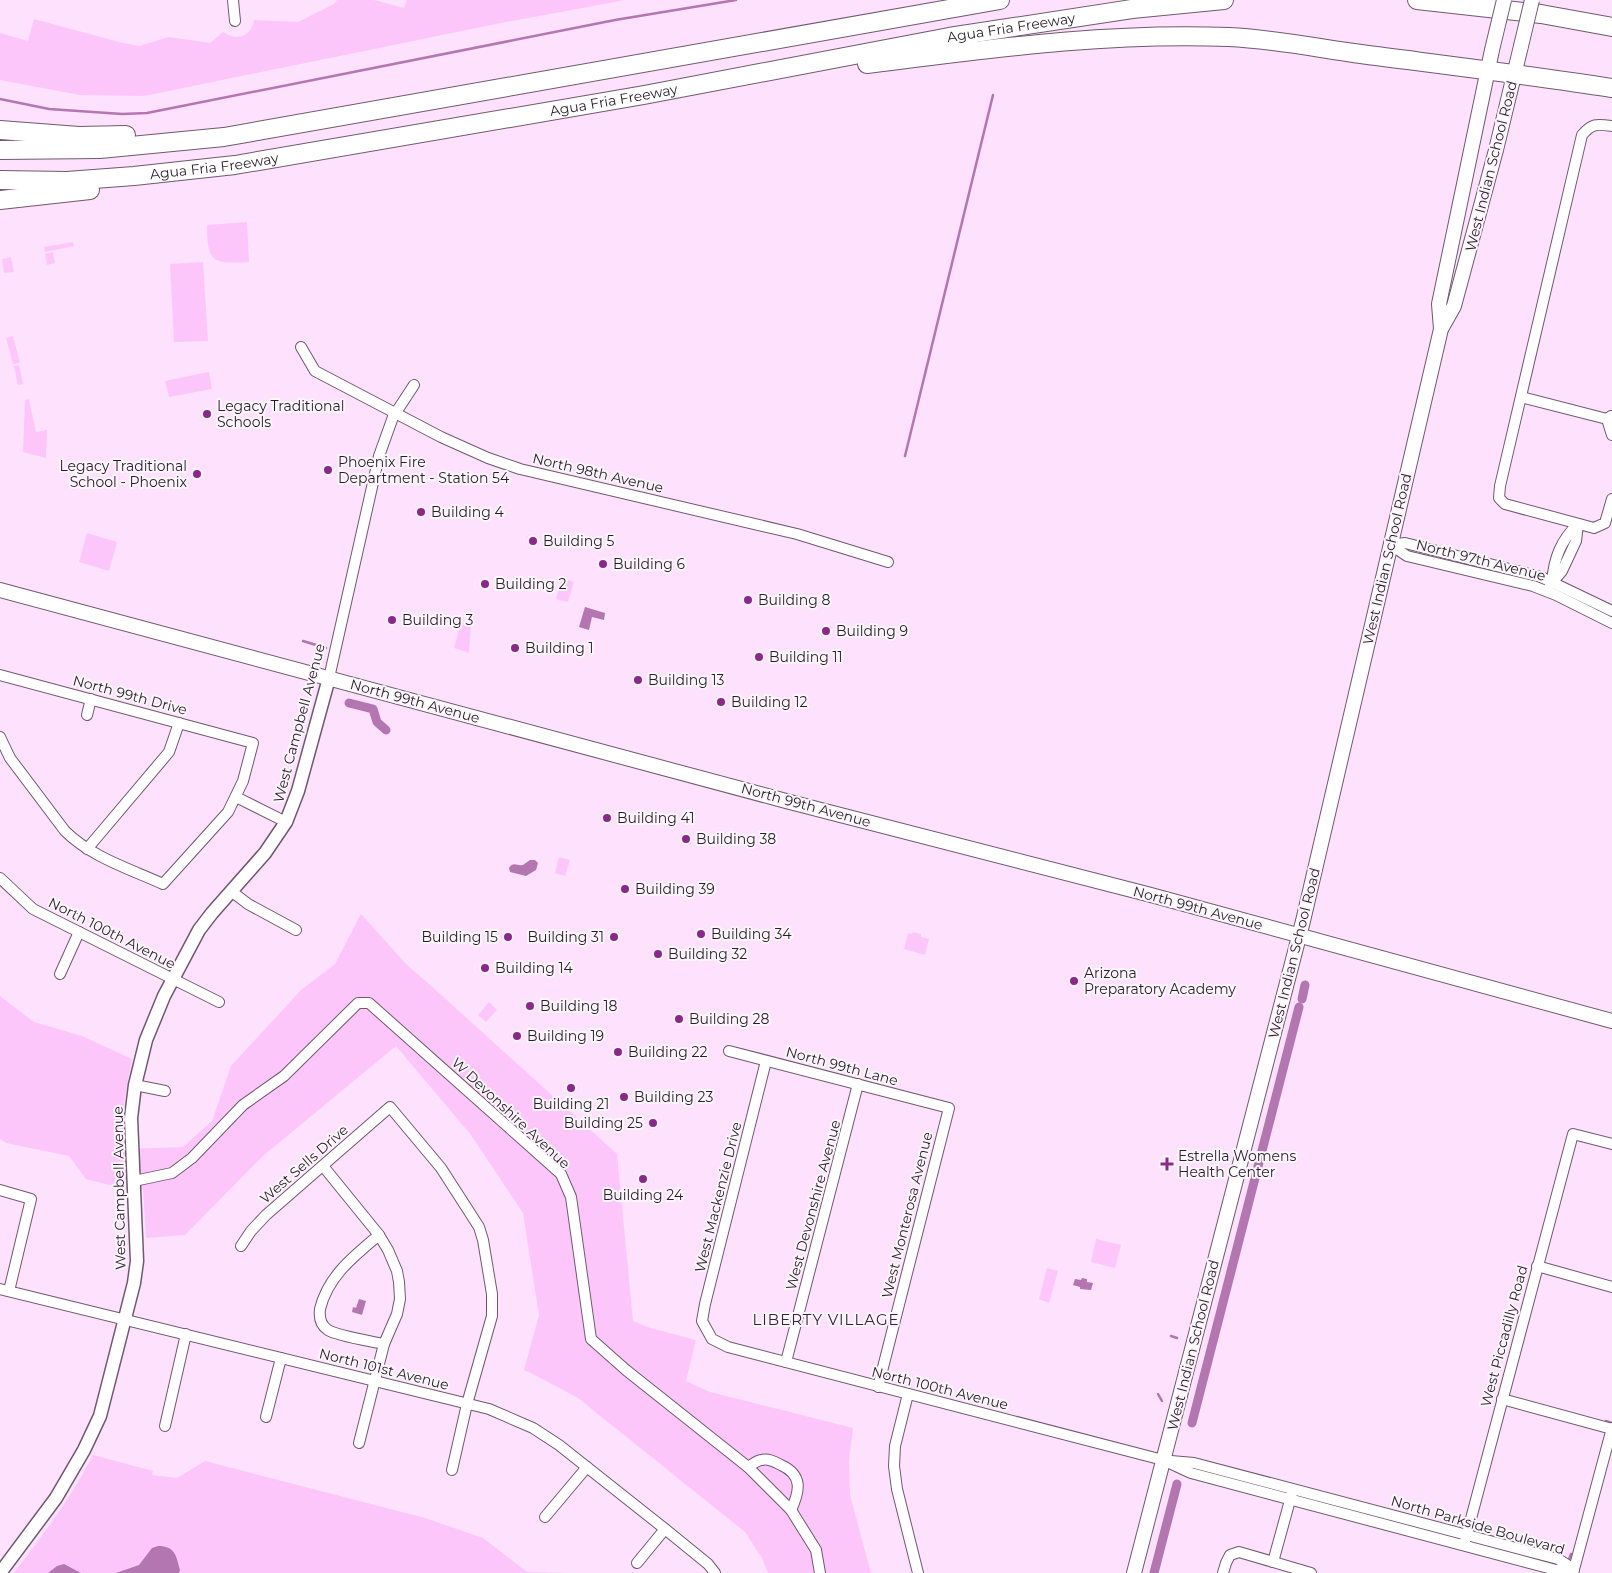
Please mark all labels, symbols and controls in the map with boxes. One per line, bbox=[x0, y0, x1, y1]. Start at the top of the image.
street label: Agua Fria Freeway bbox=[946, 9, 1077, 46]
street label: West Indian School Road bbox=[1461, 79, 1521, 253]
street label: Agua Fria Freeway bbox=[548, 80, 679, 120]
street label: Agua Fria Freeway bbox=[149, 149, 280, 183]
place label: Legacy Traditional Schools bbox=[217, 397, 345, 431]
marker: Legacy Traditional Schools bbox=[201, 408, 213, 420]
street label: North 98th Avenue bbox=[531, 449, 665, 497]
place label: Phoenix Fire Department - Station 54 bbox=[338, 453, 510, 487]
place label: Legacy Traditional School - Phoenix bbox=[59, 457, 188, 491]
marker: Phoenix Fire Department - Station 54 bbox=[322, 464, 334, 476]
marker: Legacy Traditional School - Phoenix bbox=[191, 468, 203, 480]
street label: West Indian School Road bbox=[1359, 472, 1415, 646]
place label: Building 4 bbox=[431, 503, 504, 521]
marker: Building 4 bbox=[415, 506, 427, 518]
place label: Building 5 bbox=[543, 532, 614, 550]
marker: Building 5 bbox=[527, 535, 539, 547]
street label: North 97th Avenue bbox=[1414, 535, 1548, 585]
place label: Building 6 bbox=[613, 555, 685, 573]
marker: Building 6 bbox=[597, 558, 609, 570]
place label: Building 2 bbox=[495, 575, 566, 593]
marker: Building 2 bbox=[479, 578, 491, 590]
place label: Building 8 bbox=[758, 591, 830, 609]
marker: Building 8 bbox=[742, 594, 754, 606]
place label: Building 3 bbox=[402, 611, 473, 629]
marker: Building 3 bbox=[386, 614, 398, 626]
place label: Building 9 bbox=[836, 622, 908, 640]
marker: Building 9 bbox=[820, 625, 832, 637]
place label: Building 1 bbox=[525, 639, 594, 657]
street label: West Campbell Avenue bbox=[269, 642, 329, 804]
marker: Building 1 bbox=[509, 642, 521, 654]
place label: Building 11 bbox=[769, 648, 843, 666]
marker: Building 11 bbox=[753, 651, 765, 663]
street label: North 99th Drive bbox=[71, 671, 189, 719]
place label: Building 13 bbox=[648, 671, 725, 689]
marker: Building 13 bbox=[632, 674, 644, 686]
street label: North 99th Avenue bbox=[348, 675, 482, 727]
place label: Building 12 bbox=[731, 693, 808, 711]
marker: Building 12 bbox=[715, 696, 727, 708]
street label: North 99th Avenue bbox=[739, 779, 873, 831]
place label: Building 41 bbox=[617, 809, 694, 827]
marker: Building 41 bbox=[601, 812, 613, 824]
place label: Building 38 bbox=[696, 830, 776, 848]
marker: Building 38 bbox=[680, 833, 692, 845]
street label: West Indian School Road bbox=[1264, 866, 1324, 1040]
place label: Building 39 bbox=[635, 880, 715, 898]
street label: North 99th Avenue bbox=[1131, 882, 1265, 934]
marker: Building 39 bbox=[619, 883, 631, 895]
street label: North 100th Avenue bbox=[45, 893, 179, 973]
place label: Building 34 bbox=[711, 925, 792, 943]
place label: Building 15 bbox=[422, 928, 498, 946]
place label: Building 31 bbox=[528, 928, 604, 946]
marker: Building 34 bbox=[695, 928, 707, 940]
marker: Building 15 bbox=[502, 931, 514, 943]
marker: Building 31 bbox=[608, 931, 620, 943]
place label: Building 32 bbox=[668, 945, 747, 963]
marker: Building 32 bbox=[652, 948, 664, 960]
place label: Building 14 bbox=[495, 959, 574, 977]
marker: Building 14 bbox=[479, 962, 491, 974]
place label: Arizona Preparatory Academy bbox=[1084, 964, 1236, 998]
marker: Arizona Preparatory Academy bbox=[1068, 975, 1080, 987]
place label: Building 18 bbox=[540, 997, 618, 1015]
marker: Building 18 bbox=[524, 1000, 536, 1012]
place label: Building 28 bbox=[689, 1010, 769, 1028]
marker: Building 28 bbox=[673, 1013, 685, 1025]
place label: Building 19 bbox=[527, 1027, 604, 1045]
marker: Building 19 bbox=[511, 1030, 523, 1042]
street label: North 99th Lane bbox=[784, 1042, 900, 1090]
place label: Building 22 bbox=[628, 1043, 707, 1061]
marker: Building 22 bbox=[612, 1046, 624, 1058]
street label: W Devonshire Avenue bbox=[448, 1053, 574, 1173]
marker: Building 21 bbox=[565, 1082, 577, 1094]
place label: Building 23 bbox=[634, 1088, 713, 1106]
marker: Building 23 bbox=[618, 1091, 630, 1103]
place label: Building 21 bbox=[533, 1095, 609, 1113]
street label: West Campbell Avenue bbox=[109, 1106, 129, 1270]
place label: Building 25 bbox=[564, 1114, 643, 1132]
marker: Building 25 bbox=[647, 1117, 659, 1129]
street label: West Devonshire Avenue bbox=[782, 1118, 844, 1292]
street label: West Mackenzie Drive bbox=[691, 1120, 745, 1274]
street label: West Sells Drive bbox=[256, 1121, 352, 1207]
street label: West Monterosa Avenue bbox=[878, 1130, 936, 1300]
place label: Estrella Womens Health Center bbox=[1178, 1147, 1296, 1181]
marker: Estrella Womens Health Center bbox=[1160, 1157, 1174, 1171]
marker: Building 24 bbox=[637, 1173, 649, 1185]
place label: Building 24 bbox=[603, 1186, 684, 1204]
street label: West Indian School Road bbox=[1163, 1258, 1223, 1432]
street label: West Piccadilly Road bbox=[1476, 1263, 1532, 1409]
district label: LIBERTY VILLAGE bbox=[752, 1310, 900, 1329]
street label: North 101st Avenue bbox=[317, 1344, 451, 1394]
street label: North 100th Avenue bbox=[870, 1362, 1010, 1414]
street label: North Parkside Boulevard bbox=[1389, 1492, 1567, 1558]

